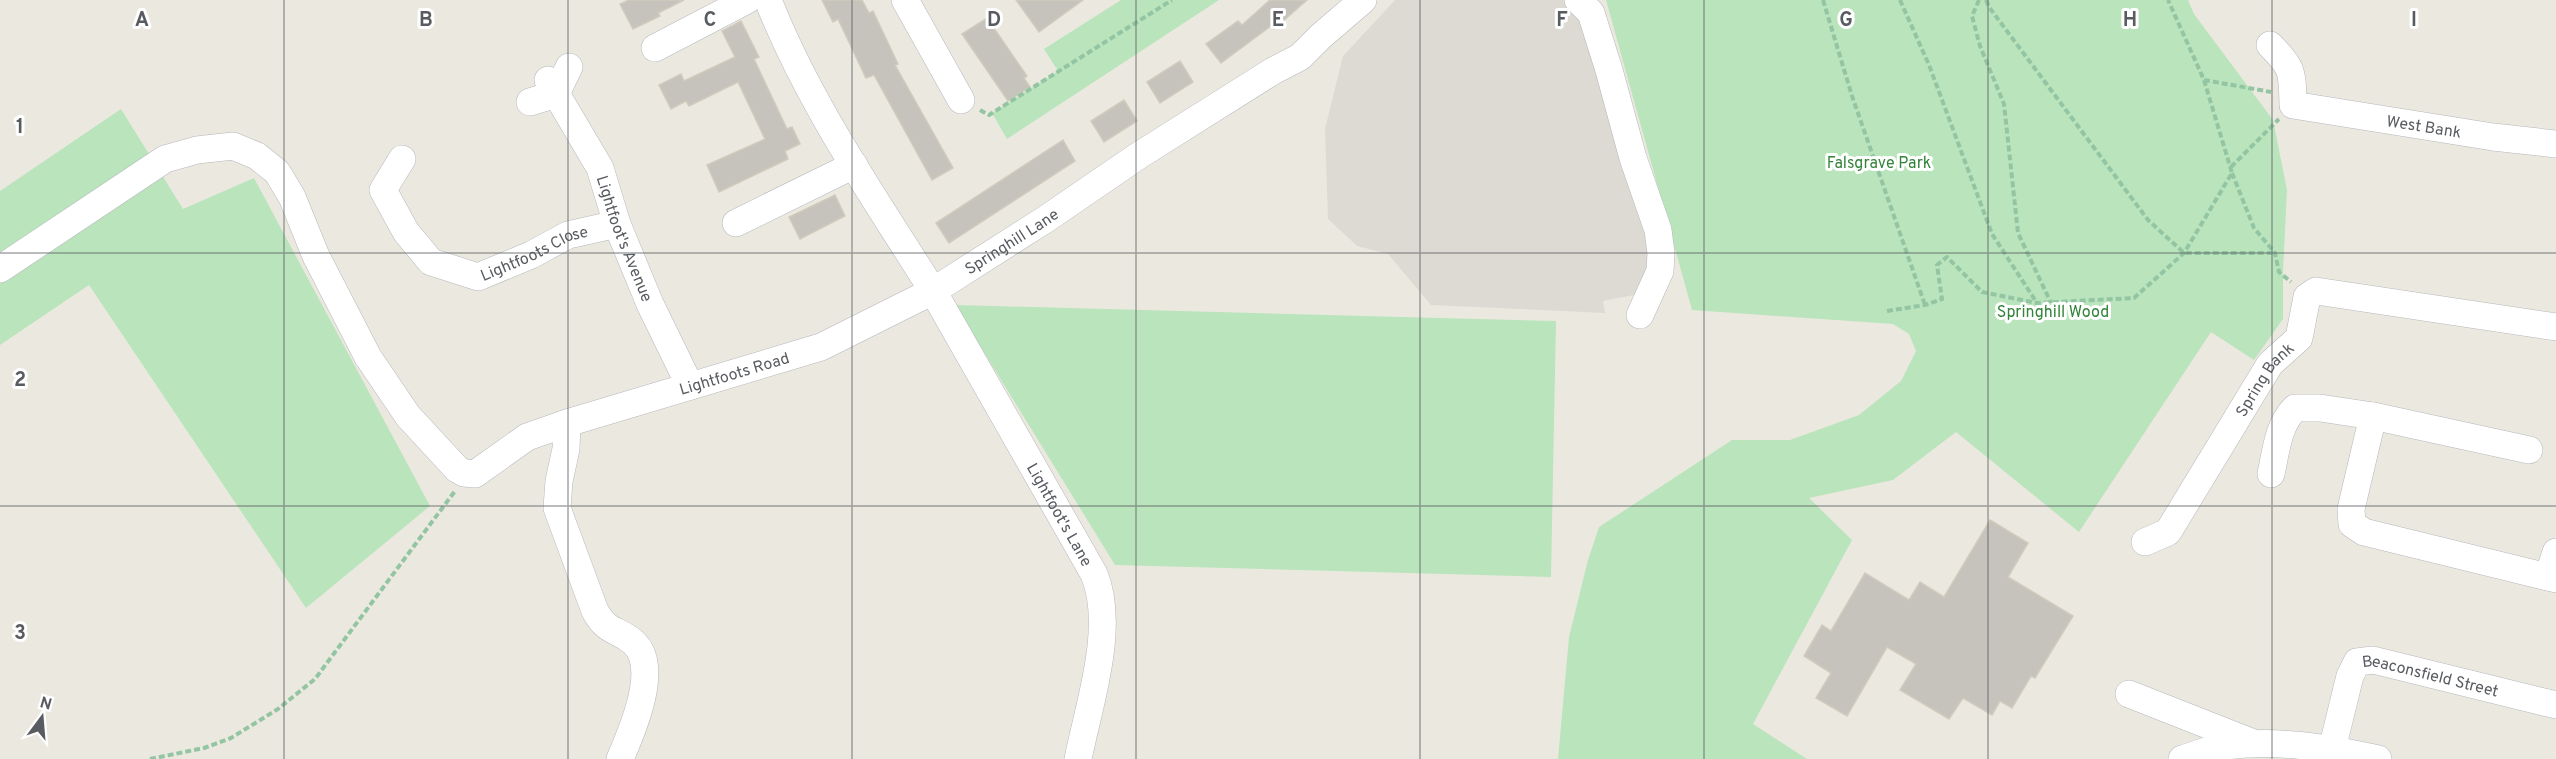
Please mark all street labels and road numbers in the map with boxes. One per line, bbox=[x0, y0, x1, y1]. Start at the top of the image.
street label: West Bank bbox=[2385, 112, 2463, 144]
street label: Lightfoot's Avenue bbox=[591, 173, 656, 305]
street label: Springhill Lane bbox=[962, 205, 1063, 280]
street label: Lightfoots Close bbox=[478, 223, 590, 287]
street label: Spring Bank bbox=[2232, 339, 2299, 421]
street label: Lightfoots Road bbox=[677, 349, 792, 401]
street label: Lightfoot's Lane bbox=[1021, 460, 1096, 571]
street label: Beaconsfield Street bbox=[2361, 652, 2500, 703]

